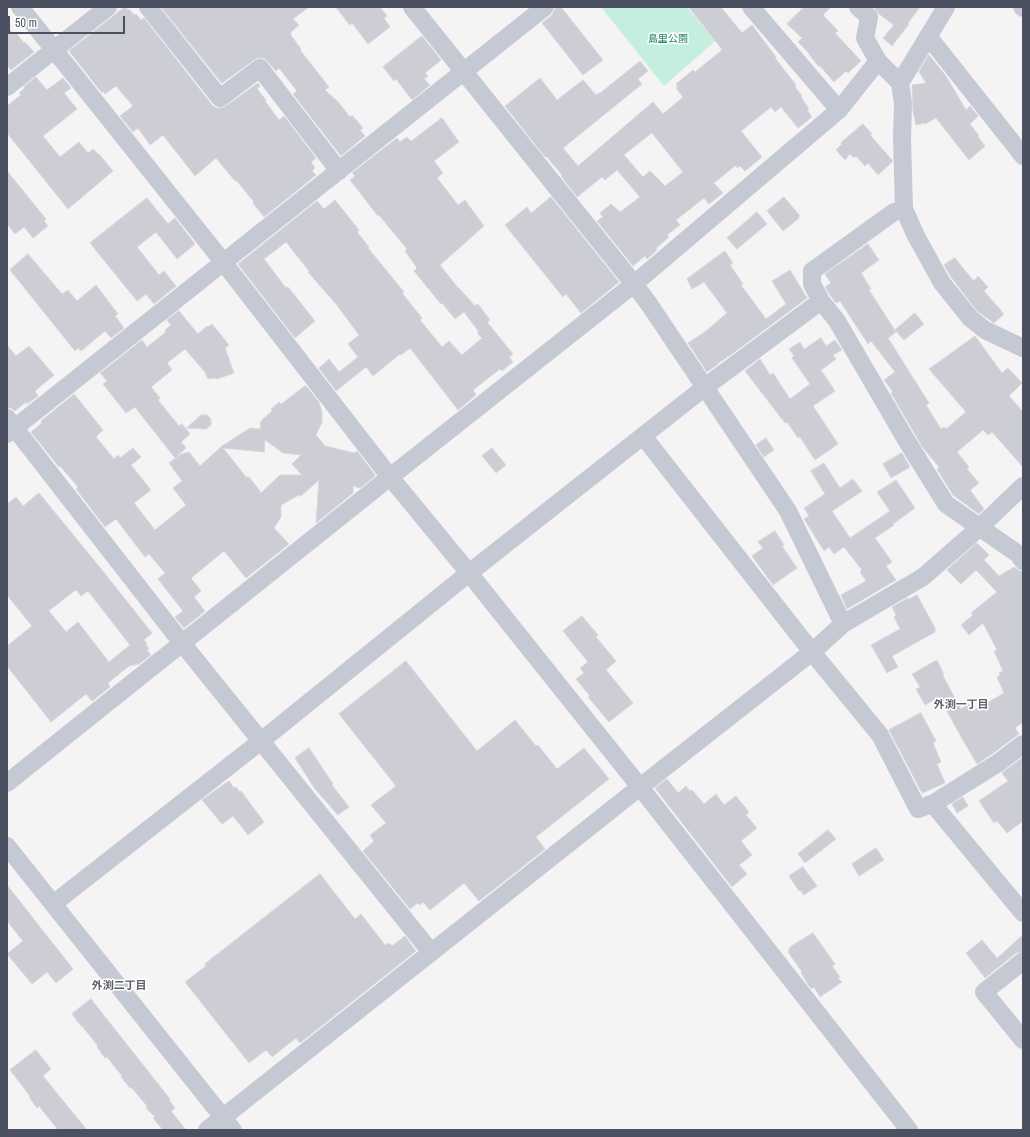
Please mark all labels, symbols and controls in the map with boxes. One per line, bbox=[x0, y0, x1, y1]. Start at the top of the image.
scale bar bbox=[10, 8, 127, 34]
text: 50 m bbox=[15, 15, 37, 31]
park label: 島里公園 bbox=[648, 33, 688, 45]
district label: 外渕一丁目 bbox=[934, 698, 988, 712]
district label: 外渕二丁目 bbox=[92, 979, 146, 993]

